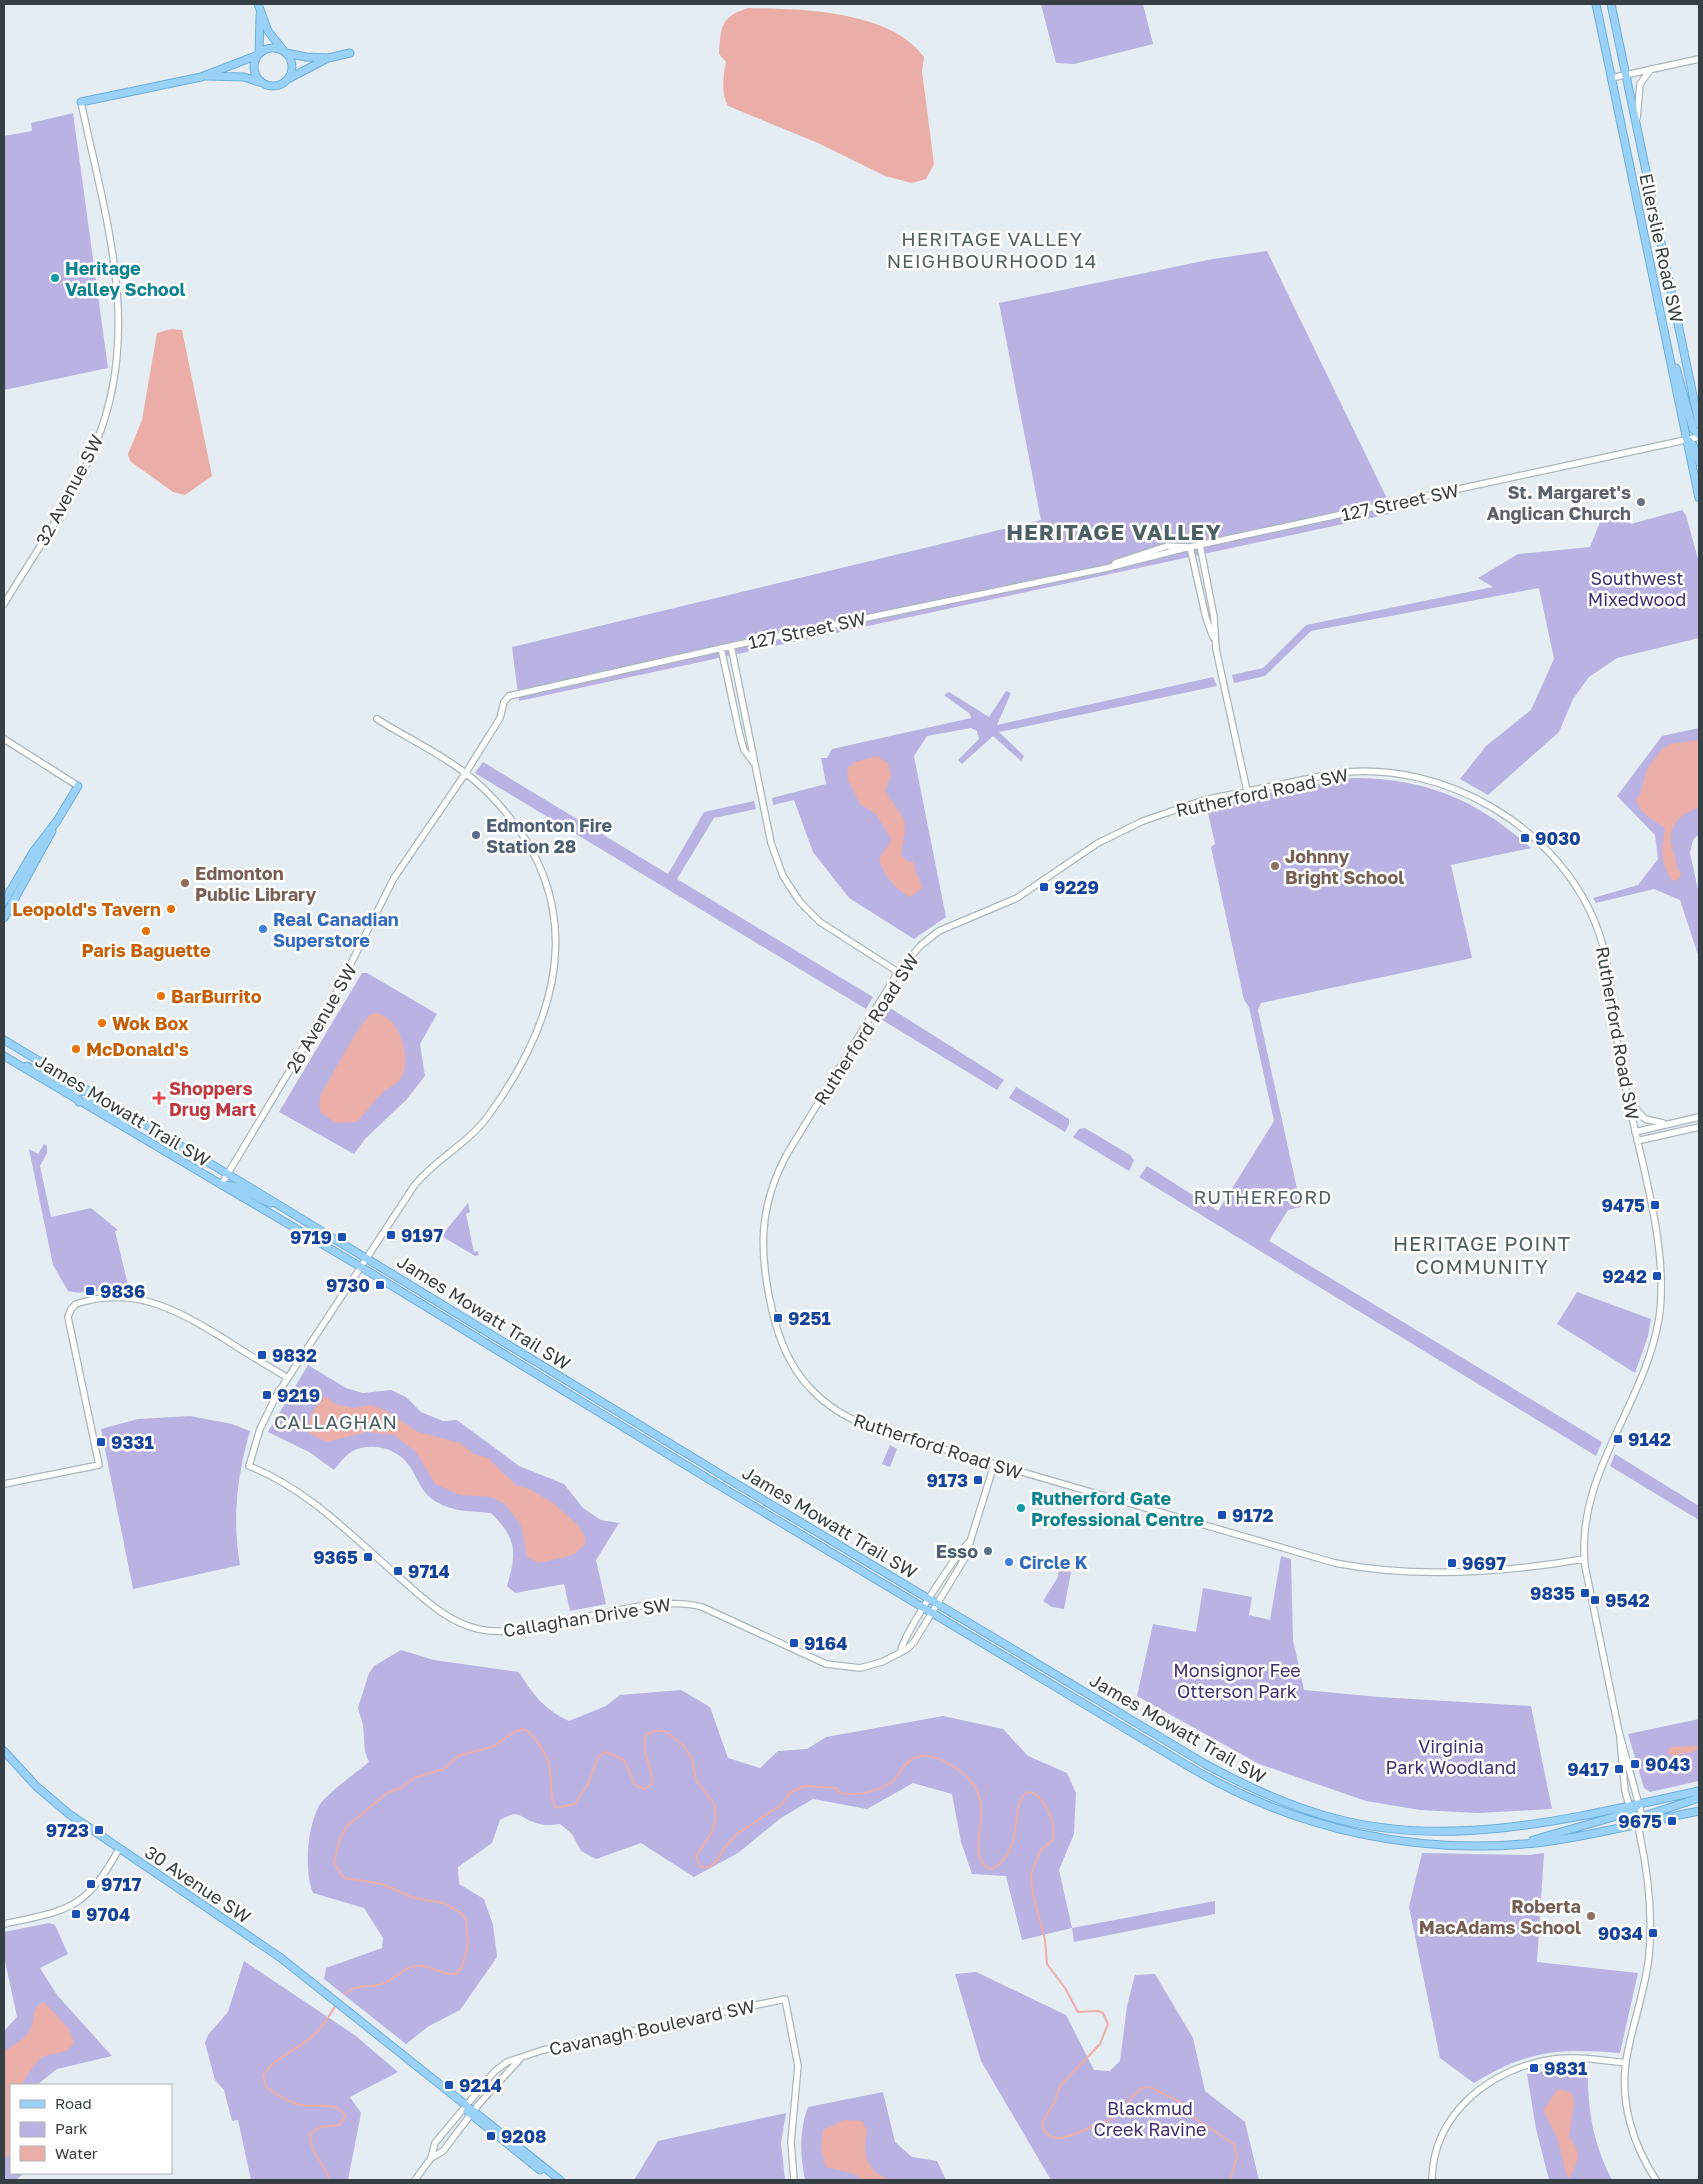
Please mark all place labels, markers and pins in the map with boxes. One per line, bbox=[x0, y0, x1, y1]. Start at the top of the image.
place label: Heritage Valley School bbox=[65, 257, 186, 300]
marker: Heritage Valley School bbox=[49, 272, 61, 284]
place label: St. Margaret's Anglican Church bbox=[1487, 481, 1631, 524]
marker: St. Margaret's Anglican Church bbox=[1635, 496, 1647, 508]
place label: Edmonton Fire Station 28 bbox=[486, 814, 612, 857]
place label: 9030 bbox=[1535, 827, 1581, 849]
marker: Edmonton Fire Station 28 bbox=[470, 829, 482, 841]
marker: 9030 bbox=[1519, 832, 1531, 844]
place label: Johnny Bright School bbox=[1285, 845, 1404, 888]
marker: Johnny Bright School bbox=[1269, 860, 1281, 872]
place label: Edmonton Public Library bbox=[195, 862, 317, 905]
place label: 9229 bbox=[1054, 876, 1099, 898]
marker: Edmonton Public Library bbox=[179, 877, 191, 889]
marker: 9229 bbox=[1038, 881, 1050, 893]
place label: Leopold's Tavern bbox=[12, 898, 161, 920]
marker: Leopold's Tavern bbox=[165, 903, 177, 915]
place label: Real Canadian Superstore bbox=[273, 908, 399, 951]
marker: Real Canadian Superstore bbox=[257, 923, 269, 935]
marker: Paris Baguette bbox=[140, 925, 152, 937]
place label: Paris Baguette bbox=[81, 939, 211, 961]
place label: BarBurrito bbox=[171, 985, 262, 1007]
marker: BarBurrito bbox=[155, 990, 167, 1002]
place label: Wok Box bbox=[112, 1012, 189, 1034]
marker: Wok Box bbox=[96, 1017, 108, 1029]
place label: McDonald's bbox=[86, 1038, 189, 1060]
marker: McDonald's bbox=[70, 1043, 82, 1055]
place label: Shoppers Drug Mart bbox=[169, 1077, 256, 1120]
marker: Shoppers Drug Mart bbox=[153, 1092, 165, 1104]
place label: 9475 bbox=[1602, 1194, 1645, 1216]
marker: 9475 bbox=[1649, 1199, 1661, 1211]
place label: 9197 bbox=[401, 1224, 443, 1246]
place label: 9719 bbox=[290, 1226, 332, 1248]
marker: 9197 bbox=[385, 1229, 397, 1241]
marker: 9719 bbox=[336, 1231, 348, 1243]
place label: 9242 bbox=[1602, 1265, 1647, 1287]
marker: 9242 bbox=[1651, 1270, 1663, 1282]
place label: 9730 bbox=[326, 1274, 370, 1296]
marker: 9730 bbox=[374, 1279, 386, 1291]
place label: 9836 bbox=[100, 1280, 145, 1302]
marker: 9836 bbox=[84, 1285, 96, 1297]
place label: 9251 bbox=[788, 1307, 831, 1329]
marker: 9251 bbox=[772, 1312, 784, 1324]
place label: 9832 bbox=[272, 1344, 317, 1366]
marker: 9832 bbox=[256, 1349, 268, 1361]
place label: 9219 bbox=[277, 1384, 320, 1406]
marker: 9219 bbox=[261, 1389, 273, 1401]
place label: 9142 bbox=[1628, 1428, 1671, 1450]
place label: 9331 bbox=[111, 1431, 154, 1453]
marker: 9142 bbox=[1612, 1433, 1624, 1445]
marker: 9331 bbox=[95, 1436, 107, 1448]
place label: 9173 bbox=[927, 1469, 968, 1491]
marker: 9173 bbox=[972, 1474, 984, 1486]
place label: Rutherford Gate Professional Centre bbox=[1031, 1487, 1205, 1530]
marker: Rutherford Gate Professional Centre bbox=[1015, 1502, 1027, 1514]
place label: 9172 bbox=[1232, 1504, 1274, 1526]
marker: 9172 bbox=[1216, 1509, 1228, 1521]
place label: Esso bbox=[936, 1540, 978, 1562]
marker: Esso bbox=[982, 1545, 994, 1557]
place label: 9365 bbox=[313, 1546, 358, 1568]
marker: 9365 bbox=[362, 1551, 374, 1563]
place label: Circle K bbox=[1019, 1551, 1088, 1573]
place label: 9697 bbox=[1462, 1552, 1506, 1574]
marker: Circle K bbox=[1003, 1556, 1015, 1568]
marker: 9697 bbox=[1446, 1557, 1458, 1569]
place label: 9714 bbox=[408, 1560, 450, 1582]
marker: 9714 bbox=[392, 1565, 404, 1577]
place label: 9835 bbox=[1530, 1582, 1575, 1604]
marker: 9835 bbox=[1579, 1587, 1591, 1599]
place label: 9542 bbox=[1605, 1589, 1650, 1611]
marker: 9542 bbox=[1589, 1594, 1601, 1606]
place label: 9164 bbox=[804, 1632, 847, 1654]
marker: 9164 bbox=[788, 1637, 800, 1649]
place label: 9043 bbox=[1645, 1753, 1690, 1775]
place label: 9417 bbox=[1567, 1758, 1609, 1780]
marker: 9043 bbox=[1629, 1758, 1641, 1770]
marker: 9417 bbox=[1613, 1763, 1625, 1775]
place label: 9675 bbox=[1618, 1810, 1662, 1832]
marker: 9675 bbox=[1666, 1815, 1678, 1827]
place label: 9723 bbox=[46, 1819, 89, 1841]
marker: 9723 bbox=[93, 1824, 105, 1836]
place label: 9717 bbox=[101, 1873, 142, 1895]
marker: 9717 bbox=[85, 1878, 97, 1890]
place label: Roberta MacAdams School bbox=[1419, 1895, 1581, 1938]
place label: 9704 bbox=[86, 1903, 130, 1925]
marker: 9704 bbox=[70, 1908, 82, 1920]
marker: Roberta MacAdams School bbox=[1585, 1910, 1597, 1922]
place label: 9034 bbox=[1598, 1922, 1643, 1944]
marker: 9034 bbox=[1647, 1927, 1659, 1939]
place label: 9831 bbox=[1544, 2057, 1587, 2079]
marker: 9831 bbox=[1528, 2062, 1540, 2074]
place label: 9214 bbox=[459, 2074, 502, 2096]
marker: 9214 bbox=[443, 2079, 455, 2091]
place label: 9208 bbox=[501, 2125, 547, 2147]
marker: 9208 bbox=[485, 2130, 497, 2142]

